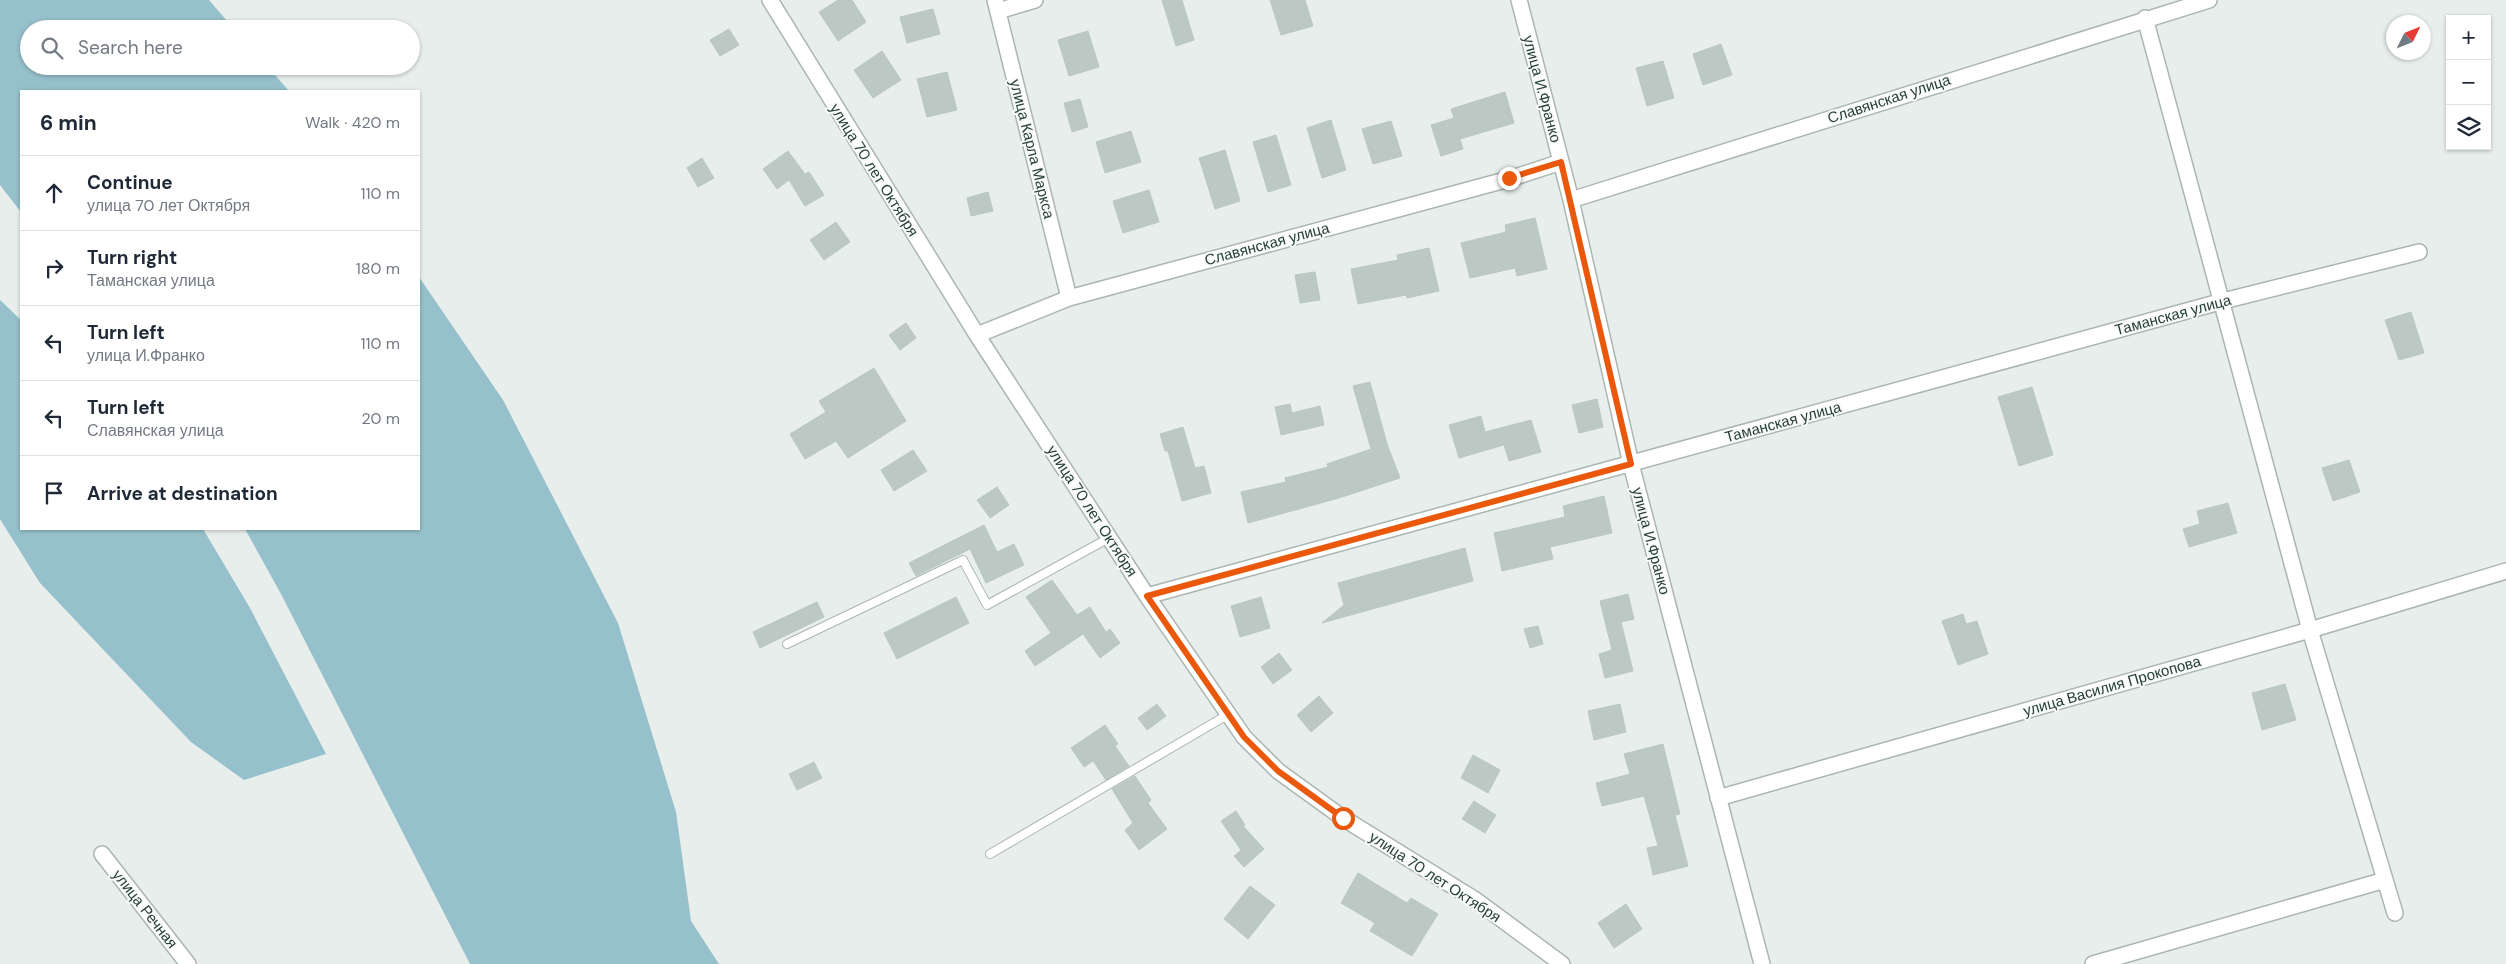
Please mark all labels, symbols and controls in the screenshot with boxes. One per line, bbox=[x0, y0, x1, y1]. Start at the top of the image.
north arrow bbox=[2386, 15, 2431, 60]
map controls bbox=[2446, 15, 2491, 150]
button: + bbox=[2446, 15, 2491, 60]
search box bbox=[20, 20, 420, 75]
street label: улица И.Франко bbox=[1518, 33, 1566, 145]
icon: search bbox=[38, 34, 66, 62]
text: Search here bbox=[78, 35, 183, 60]
button: − bbox=[2446, 60, 2491, 105]
street label: Славянская улица bbox=[1825, 69, 1954, 128]
street label: улица Карла Маркса bbox=[1005, 77, 1059, 221]
street label: улица 70 лет Октября bbox=[825, 100, 923, 240]
button: layers bbox=[2446, 105, 2491, 150]
text: 6 min bbox=[40, 109, 97, 137]
text: Walk · 420 m bbox=[305, 112, 400, 133]
route end bbox=[1498, 167, 1521, 190]
text: Continue bbox=[87, 170, 173, 195]
icon: ahead bbox=[40, 179, 68, 207]
text: 110 m bbox=[361, 183, 400, 204]
text: улица 70 лет Октября bbox=[87, 195, 250, 216]
street label: Славянская улица bbox=[1202, 218, 1332, 270]
text: Turn right bbox=[87, 245, 177, 270]
icon: right bbox=[40, 254, 68, 282]
text: 180 m bbox=[356, 258, 400, 279]
text: Таманская улица bbox=[87, 270, 215, 291]
street label: Таманская улица bbox=[2113, 290, 2234, 340]
text: Turn left bbox=[87, 320, 165, 345]
icon: left bbox=[40, 329, 68, 357]
text: 110 m bbox=[361, 333, 400, 354]
text: улица И.Франко bbox=[87, 345, 205, 366]
text: Turn left bbox=[87, 395, 165, 420]
street label: Таманская улица bbox=[1723, 397, 1844, 447]
icon: left bbox=[40, 404, 68, 432]
text: 20 m bbox=[361, 408, 400, 429]
text: Славянская улица bbox=[87, 420, 224, 441]
street label: улица 70 лет Октября bbox=[1042, 441, 1142, 581]
icon: arrive bbox=[40, 479, 68, 507]
text: Arrive at destination bbox=[87, 481, 278, 506]
street label: улица И.Франко bbox=[1627, 485, 1675, 597]
street label: улица Василия Прокопова bbox=[2021, 651, 2204, 721]
route start bbox=[1332, 807, 1355, 830]
street label: улица 70 лет Октября bbox=[1365, 827, 1505, 927]
street label: улица Речная bbox=[108, 865, 182, 953]

